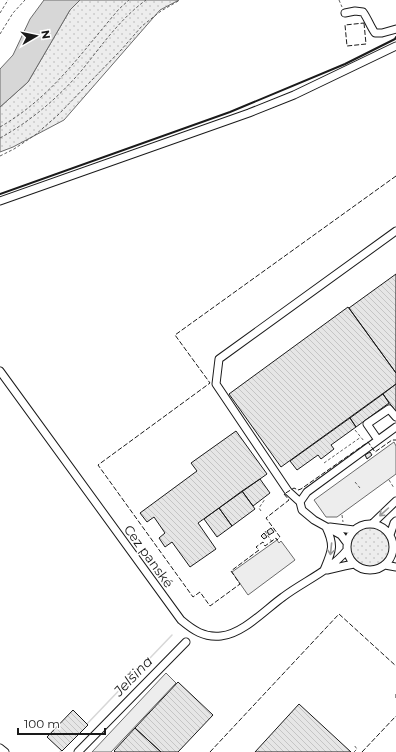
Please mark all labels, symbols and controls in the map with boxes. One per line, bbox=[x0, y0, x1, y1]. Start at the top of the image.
north arrow bbox=[16, 16, 56, 56]
text: N bbox=[38, 29, 53, 40]
one-way arrow bbox=[379, 507, 389, 517]
street label: Cez panské bbox=[121, 521, 177, 591]
one-way arrow bbox=[327, 542, 334, 555]
water label: Jelšina bbox=[109, 652, 156, 700]
scale bar bbox=[18, 710, 105, 736]
text: 100 m bbox=[24, 716, 60, 731]

